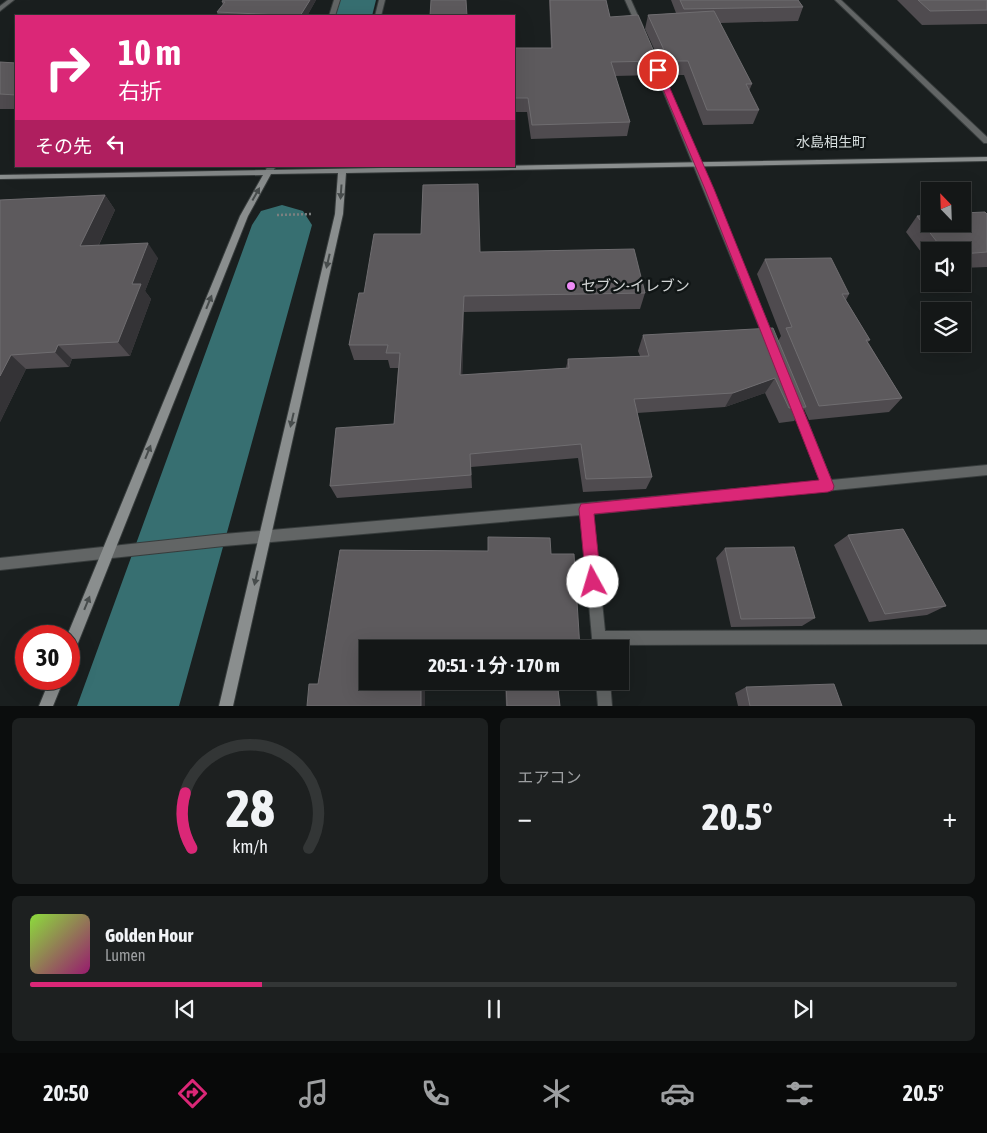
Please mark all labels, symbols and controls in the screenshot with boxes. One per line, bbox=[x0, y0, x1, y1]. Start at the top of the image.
text: 10 m bbox=[118, 32, 181, 72]
icon: right bbox=[35, 35, 100, 100]
pin bbox=[637, 49, 679, 91]
icon: arrive bbox=[644, 56, 672, 84]
text: 右折 bbox=[118, 78, 162, 104]
icon: left bbox=[102, 130, 130, 158]
district label: 水島相生町 bbox=[796, 134, 866, 150]
text: その先 bbox=[35, 135, 92, 157]
north arrow bbox=[921, 182, 971, 232]
map controls bbox=[921, 182, 971, 352]
one-way arrow bbox=[336, 185, 344, 201]
one-way arrow bbox=[252, 187, 261, 200]
button: sound bbox=[921, 242, 971, 292]
one-way arrow bbox=[324, 254, 332, 269]
place label: セブン-イレブン bbox=[581, 277, 690, 294]
marker: セブン-イレブン bbox=[565, 280, 577, 292]
one-way arrow bbox=[206, 295, 214, 309]
button: layers bbox=[921, 302, 971, 352]
one-way arrow bbox=[288, 412, 296, 427]
one-way arrow bbox=[145, 445, 152, 460]
position arrow bbox=[566, 555, 618, 607]
one-way arrow bbox=[252, 571, 260, 586]
one-way arrow bbox=[83, 595, 91, 610]
speed limit sign: 30 bbox=[15, 625, 80, 690]
text: 20:51 · 1 分 · 170 m bbox=[428, 654, 560, 676]
text: エアコン bbox=[518, 768, 582, 786]
text: 28 bbox=[225, 778, 274, 838]
text: 20.5° bbox=[702, 795, 773, 838]
text: − bbox=[518, 801, 532, 833]
text: + bbox=[942, 801, 957, 833]
text: km/h bbox=[232, 836, 267, 857]
text: Golden Hour bbox=[105, 924, 193, 946]
text: Lumen bbox=[105, 946, 145, 964]
icon: previous bbox=[171, 995, 199, 1023]
icon: pause bbox=[480, 995, 508, 1023]
icon: next bbox=[789, 995, 817, 1023]
icon: directions bbox=[175, 1076, 210, 1111]
icon: music bbox=[296, 1076, 331, 1111]
icon: phone bbox=[418, 1076, 453, 1111]
icon: climate bbox=[539, 1076, 574, 1111]
icon: car bbox=[660, 1076, 695, 1111]
icon: filters bbox=[782, 1076, 817, 1111]
text: 20:50 bbox=[43, 1080, 89, 1106]
text: 20.5° bbox=[903, 1080, 944, 1106]

